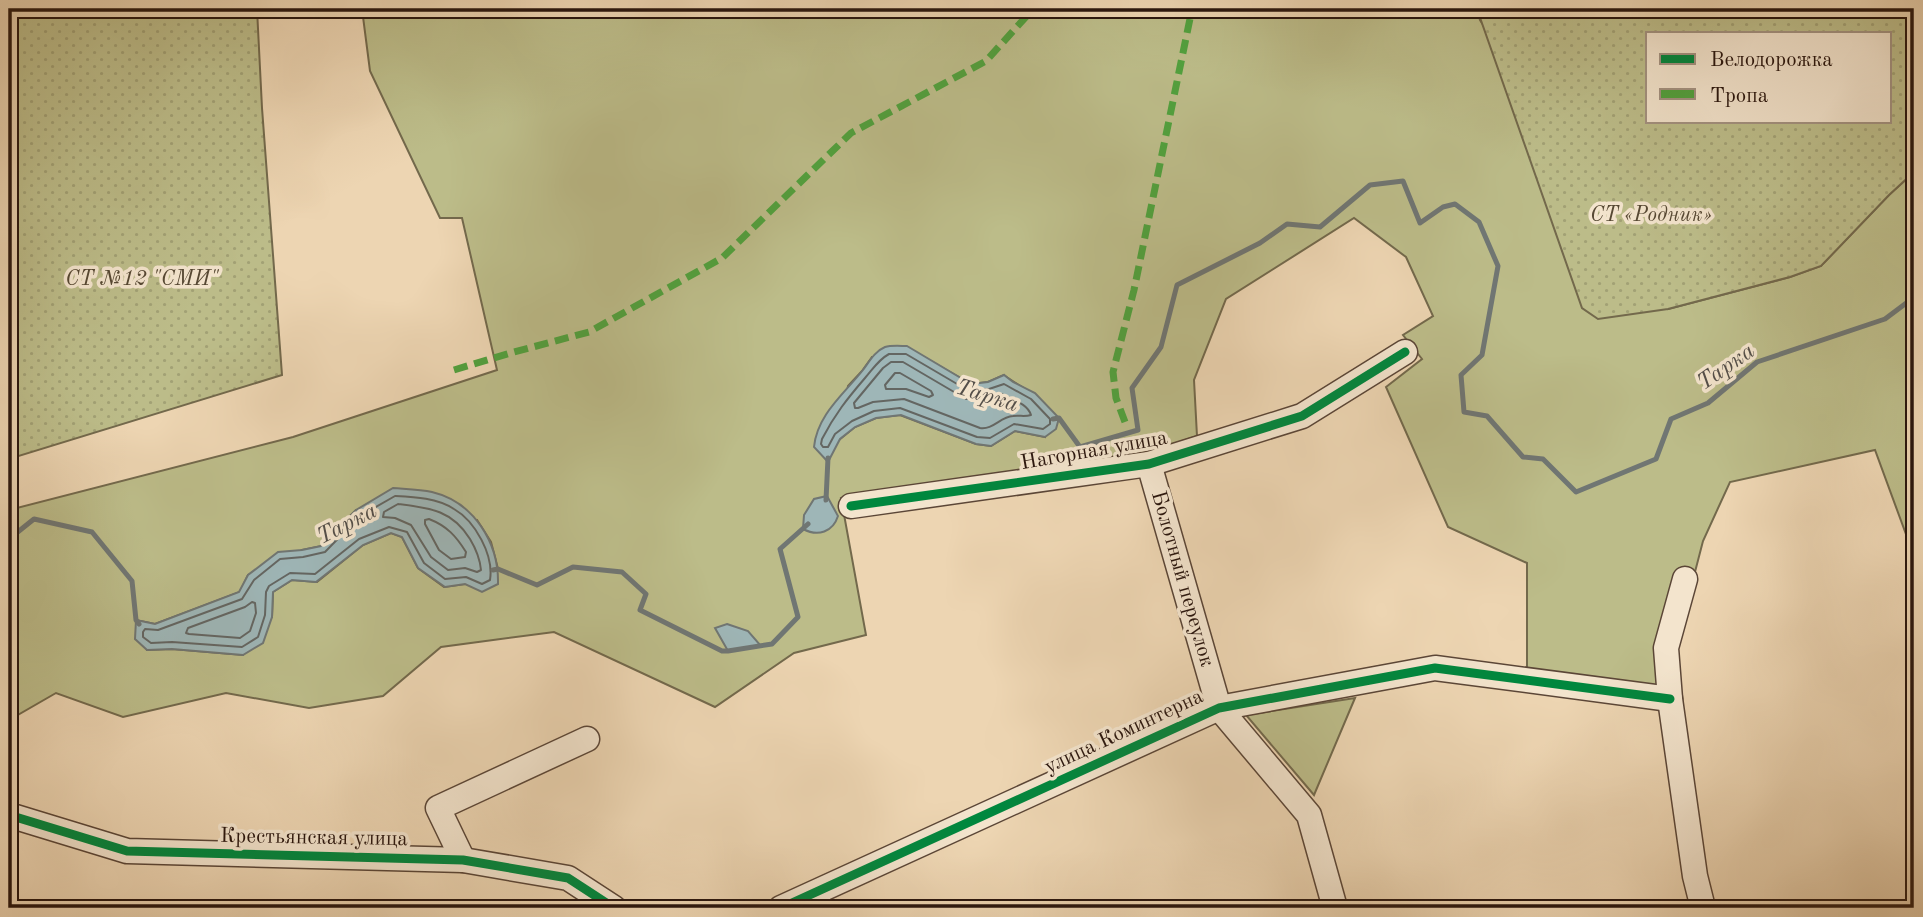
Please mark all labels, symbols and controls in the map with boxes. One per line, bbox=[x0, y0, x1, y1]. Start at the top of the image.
legend bbox=[1646, 32, 1892, 122]
text: Велодорожка bbox=[1710, 50, 1833, 71]
text: Тропа bbox=[1710, 86, 1768, 107]
park label: СТ «Родник» bbox=[1590, 205, 1712, 226]
park label: СТ №12 "СМИ" bbox=[65, 269, 219, 290]
water label: Тарка bbox=[1693, 339, 1759, 396]
water label: Тарка bbox=[953, 376, 1021, 417]
street label: Нагорная улица bbox=[1019, 428, 1169, 474]
street label: Болотный переулок bbox=[1147, 489, 1217, 670]
water label: Тарка bbox=[313, 499, 381, 550]
street label: улица Коминтерна bbox=[1041, 686, 1207, 778]
street label: Крестьянская улица bbox=[220, 826, 408, 850]

